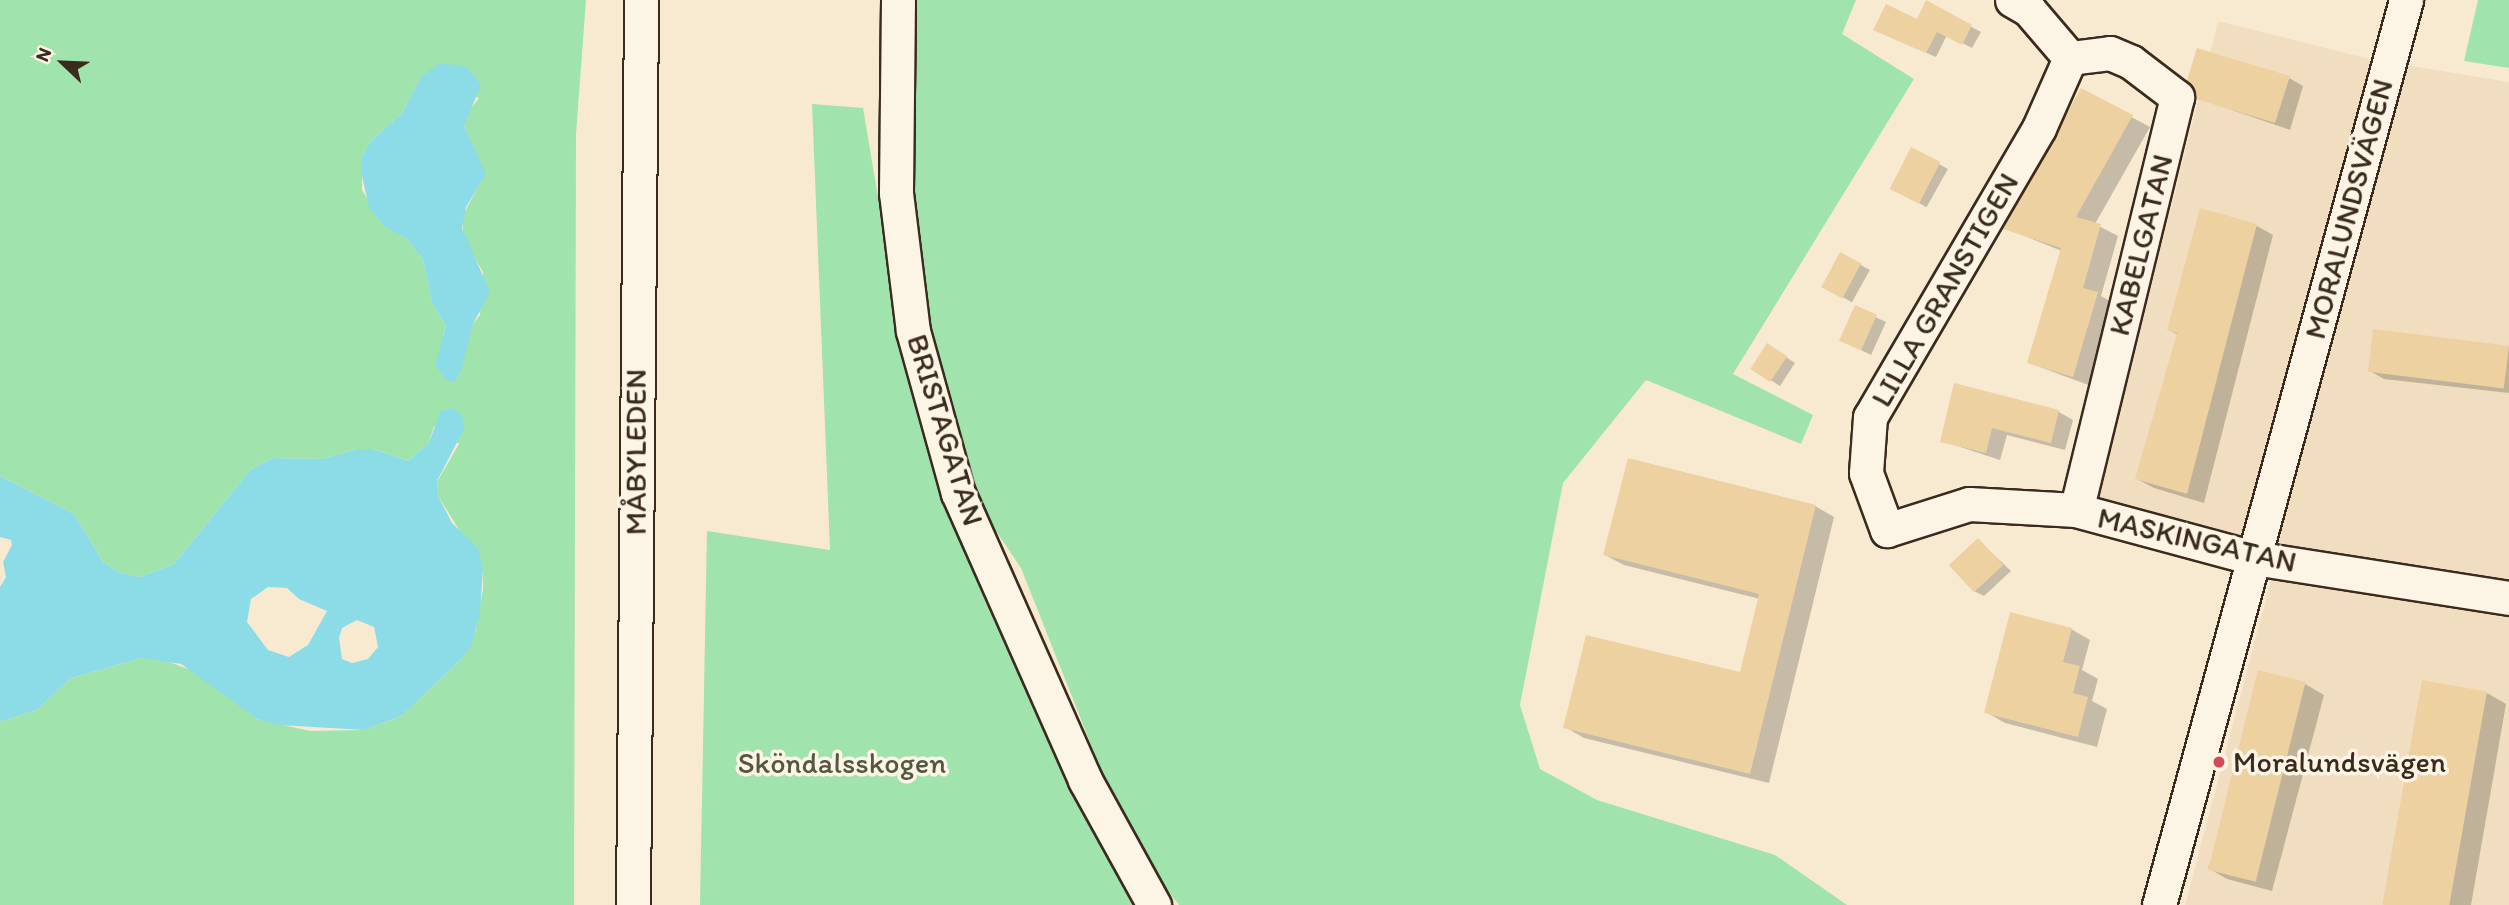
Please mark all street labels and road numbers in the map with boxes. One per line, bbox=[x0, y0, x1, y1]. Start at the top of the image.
street label: MORALUNDSVÄGEN bbox=[2297, 75, 2401, 343]
street label: KABELGATAN bbox=[2101, 151, 2181, 339]
street label: LILLA GRANSTIGEN bbox=[1864, 168, 2026, 412]
street label: BRISTAGATAN bbox=[899, 330, 991, 530]
street label: MÅBYLEDEN bbox=[618, 369, 654, 535]
street label: MASKINGATAN bbox=[2094, 500, 2300, 580]

